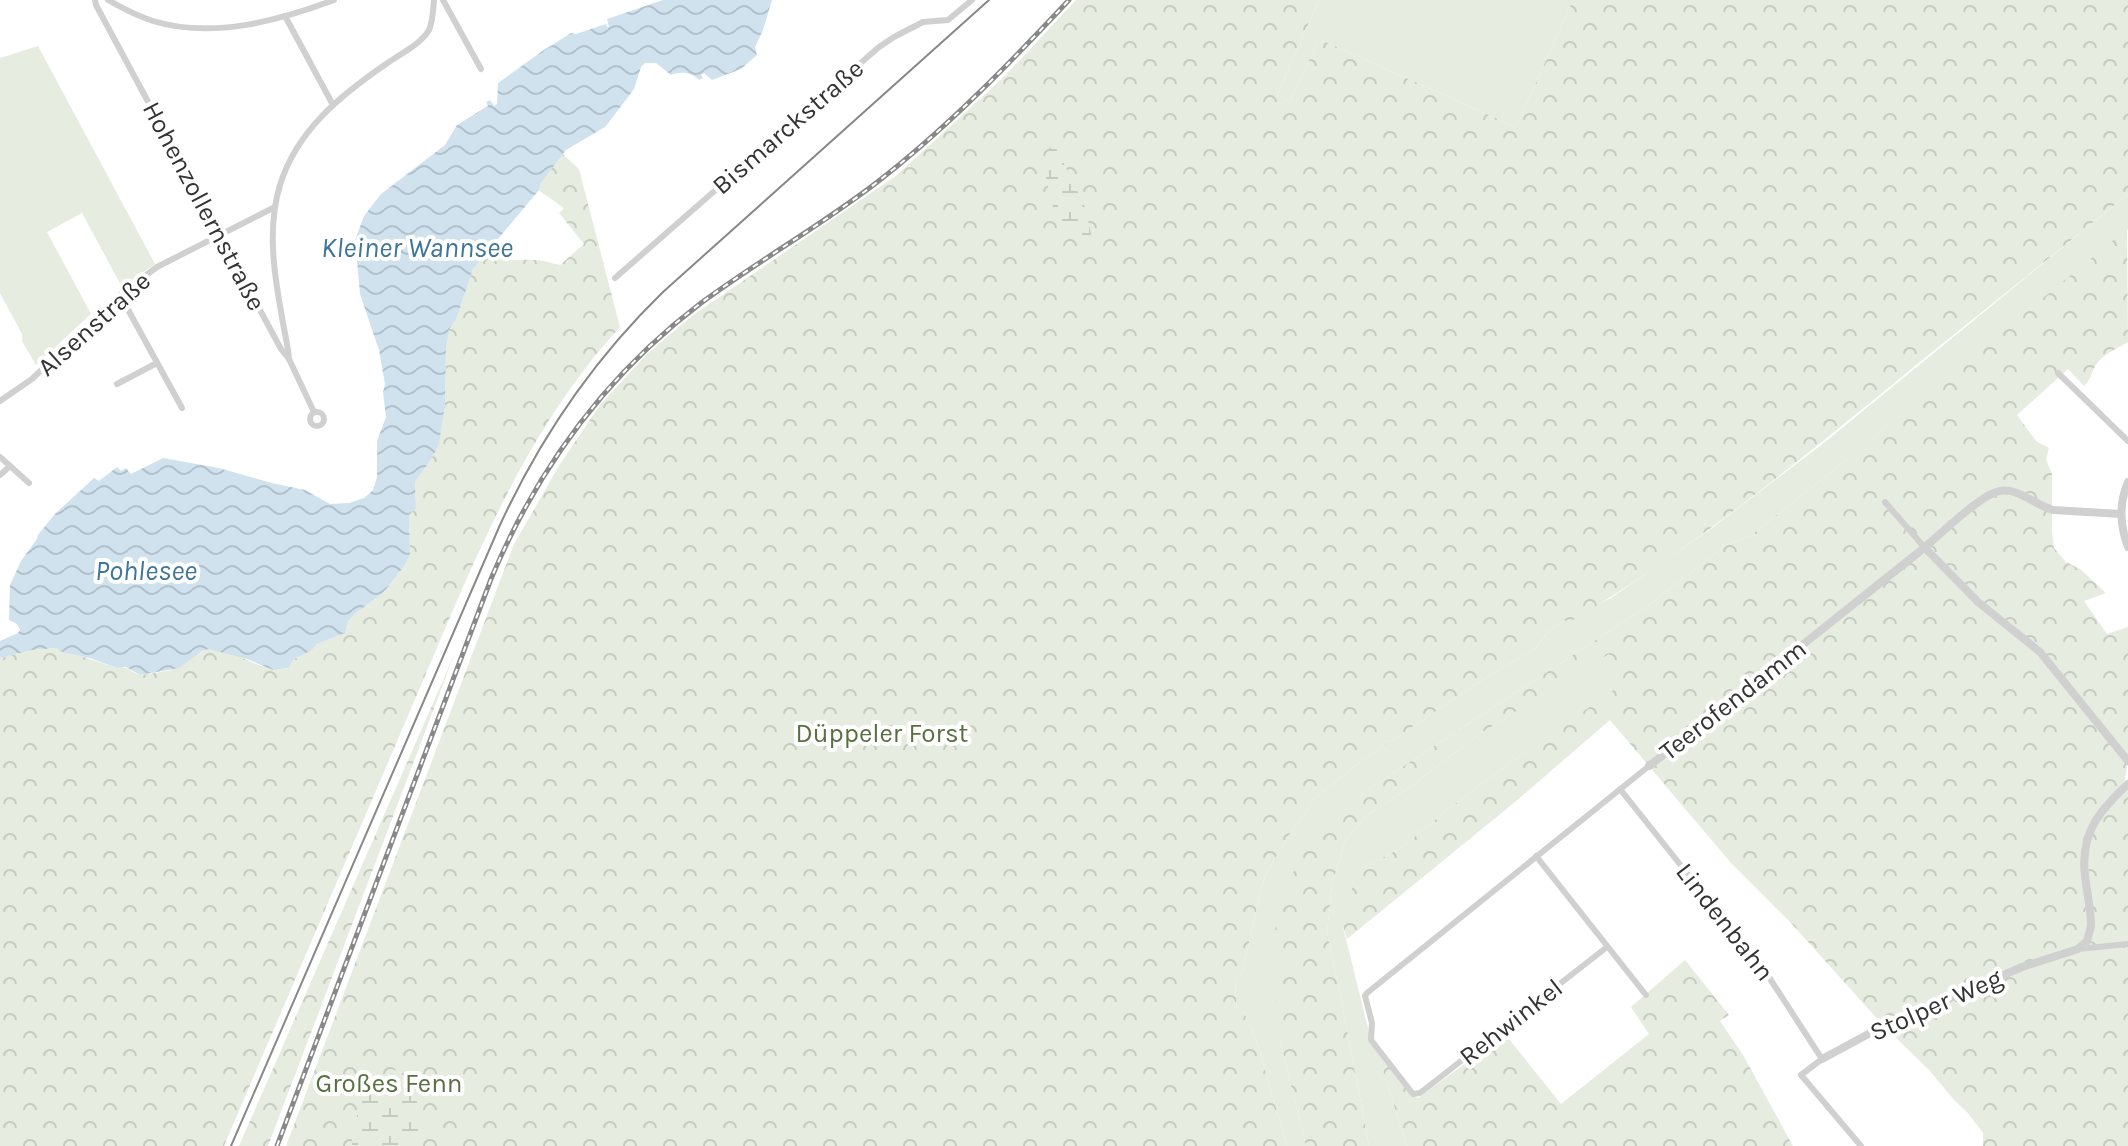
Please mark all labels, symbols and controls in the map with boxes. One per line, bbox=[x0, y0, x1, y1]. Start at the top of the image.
street label: Bismarckstraße bbox=[706, 53, 870, 201]
street label: Hohenzollernstraße bbox=[136, 96, 272, 316]
water label: Kleiner Wannsee bbox=[321, 231, 513, 264]
street label: Alsenstraße bbox=[31, 265, 157, 383]
water label: Pohlesee bbox=[95, 554, 197, 587]
street label: Teerofendamm bbox=[1653, 633, 1813, 767]
park label: Düppeler Forst bbox=[796, 718, 969, 749]
street label: Lindenbahn bbox=[1669, 857, 1781, 987]
street label: Stolper Weg bbox=[1865, 962, 2007, 1048]
street label: Rehwinkel bbox=[1453, 972, 1569, 1072]
park label: Großes Fenn bbox=[315, 1068, 463, 1099]

